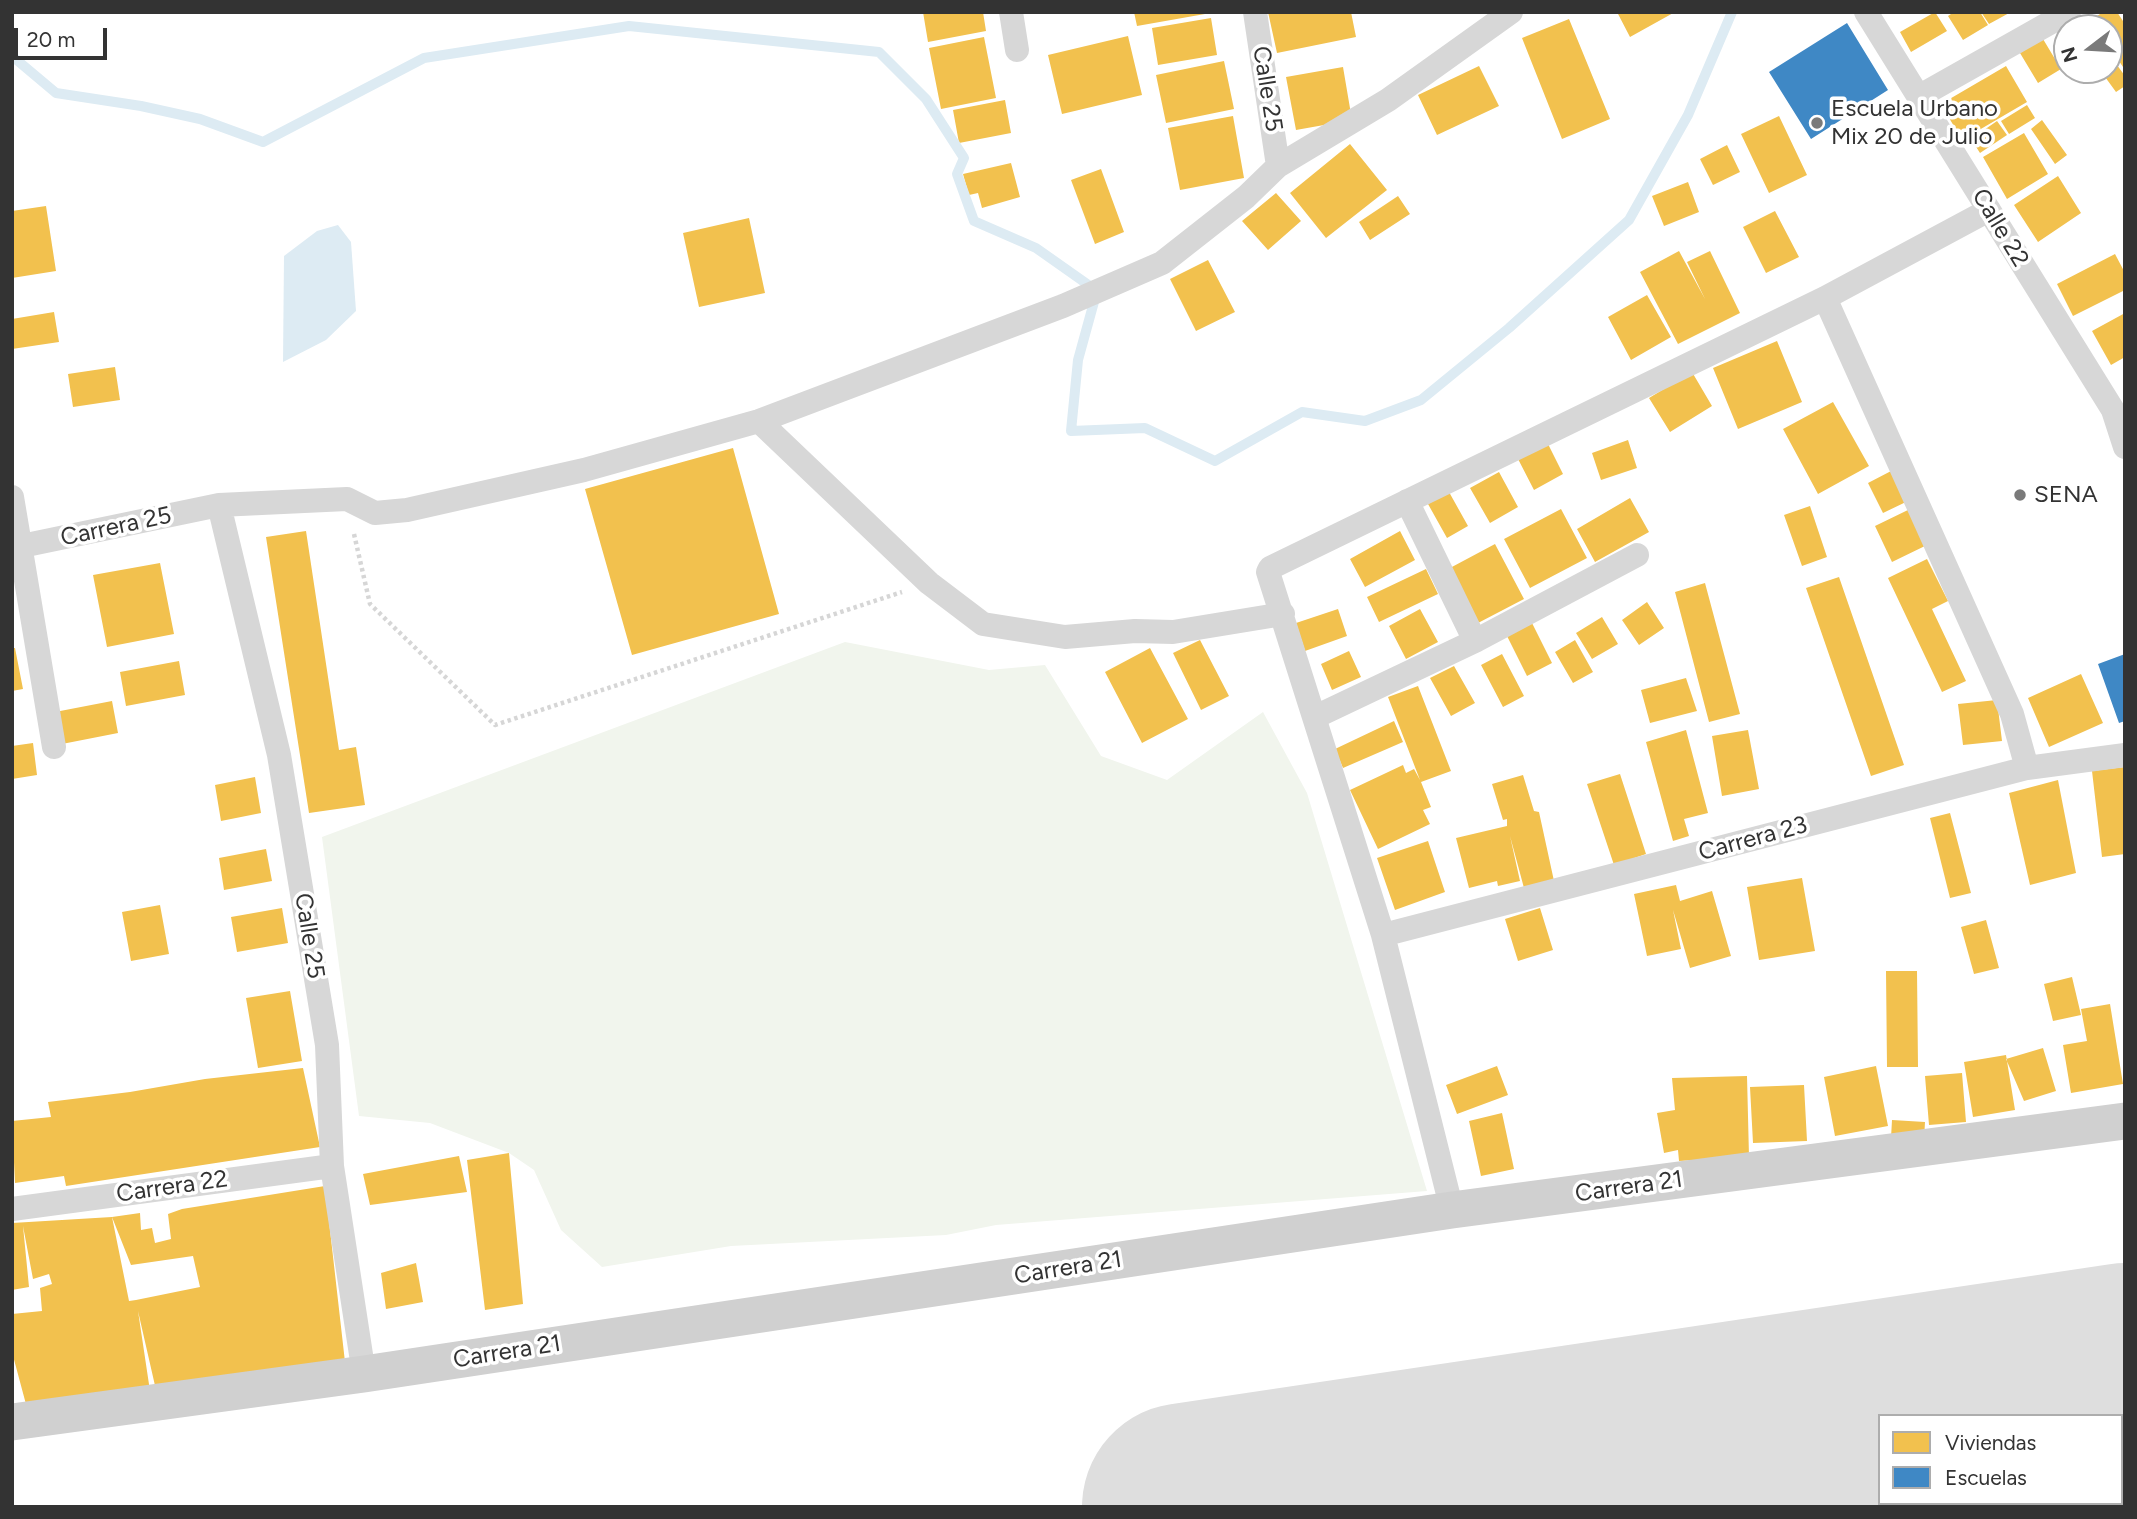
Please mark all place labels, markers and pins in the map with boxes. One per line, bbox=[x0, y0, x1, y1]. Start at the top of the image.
place label: Escuela Urbano Mix 20 de Julio bbox=[1831, 95, 1998, 151]
marker: Escuela Urbano Mix 20 de Julio bbox=[1809, 115, 1825, 131]
place label: SENA bbox=[2034, 481, 2098, 509]
marker: SENA bbox=[2012, 487, 2028, 503]

